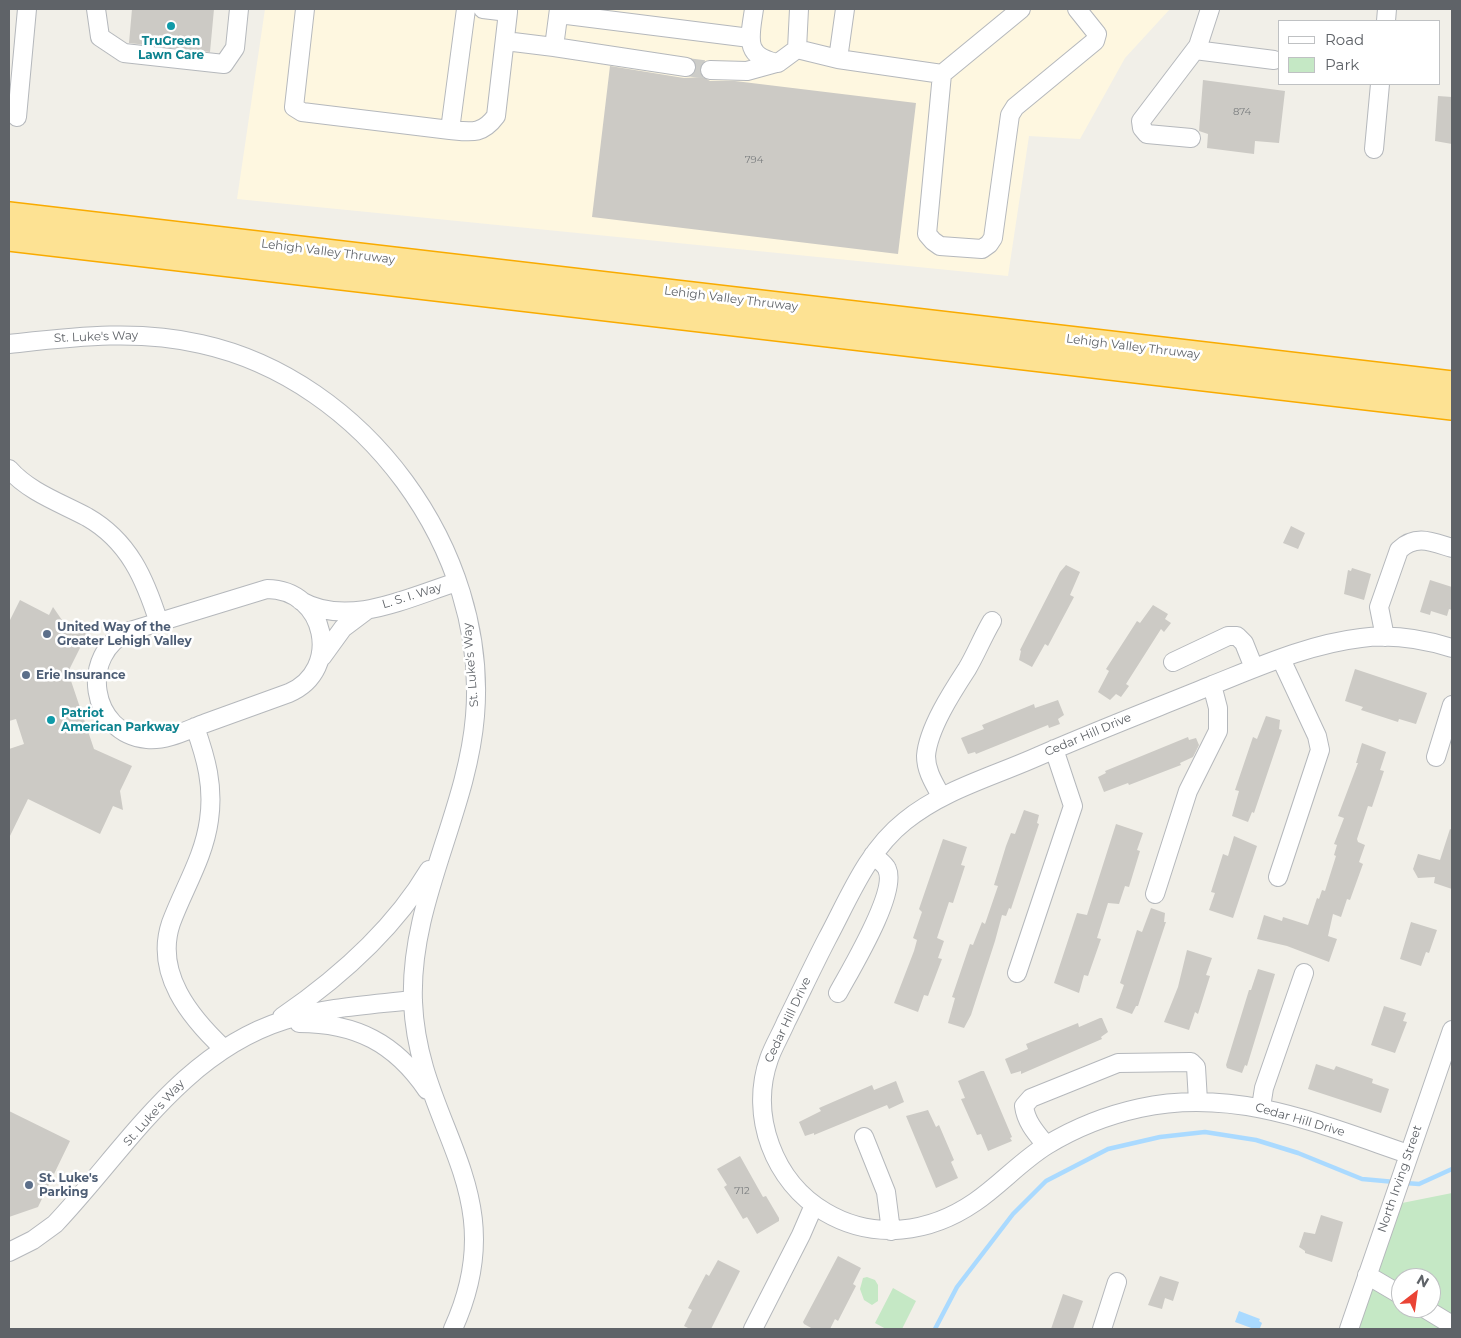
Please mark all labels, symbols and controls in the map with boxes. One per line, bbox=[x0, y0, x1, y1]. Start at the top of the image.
marker: TruGreen Lawn Care bbox=[165, 20, 177, 32]
legend bbox=[1278, 20, 1441, 85]
text: Road bbox=[1325, 30, 1364, 49]
place label: TruGreen Lawn Care bbox=[138, 34, 204, 62]
text: Park bbox=[1325, 55, 1359, 74]
house number: 874 bbox=[1233, 106, 1251, 118]
house number: 794 bbox=[745, 154, 763, 166]
street label: Lehigh Valley Thruway bbox=[260, 237, 396, 267]
street label: Lehigh Valley Thruway bbox=[663, 284, 799, 314]
street label: St. Luke's Way bbox=[54, 328, 138, 346]
street label: Lehigh Valley Thruway bbox=[1065, 332, 1201, 362]
street label: L. S. I. Way bbox=[380, 580, 444, 612]
place label: United Way of the Greater Lehigh Valley bbox=[57, 620, 192, 648]
street label: St. Luke's Way bbox=[460, 622, 482, 708]
marker: United Way of the Greater Lehigh Valley bbox=[41, 628, 53, 640]
place label: Erie Insurance bbox=[36, 668, 126, 682]
marker: Erie Insurance bbox=[20, 669, 32, 681]
place label: Patriot American Parkway bbox=[61, 706, 179, 734]
street label: Cedar Hill Drive bbox=[1043, 710, 1133, 760]
marker: Patriot American Parkway bbox=[45, 714, 57, 726]
street label: Cedar Hill Drive bbox=[762, 975, 814, 1065]
street label: St. Luke's Way bbox=[120, 1077, 188, 1149]
street label: Cedar Hill Drive bbox=[1253, 1100, 1347, 1140]
street label: North Irving Street bbox=[1375, 1123, 1425, 1235]
place label: St. Luke's Parking bbox=[39, 1171, 98, 1199]
marker: St. Luke's Parking bbox=[23, 1179, 35, 1191]
house number: 712 bbox=[734, 1185, 750, 1197]
north arrow bbox=[1391, 1268, 1441, 1318]
text: N bbox=[1414, 1270, 1432, 1291]

